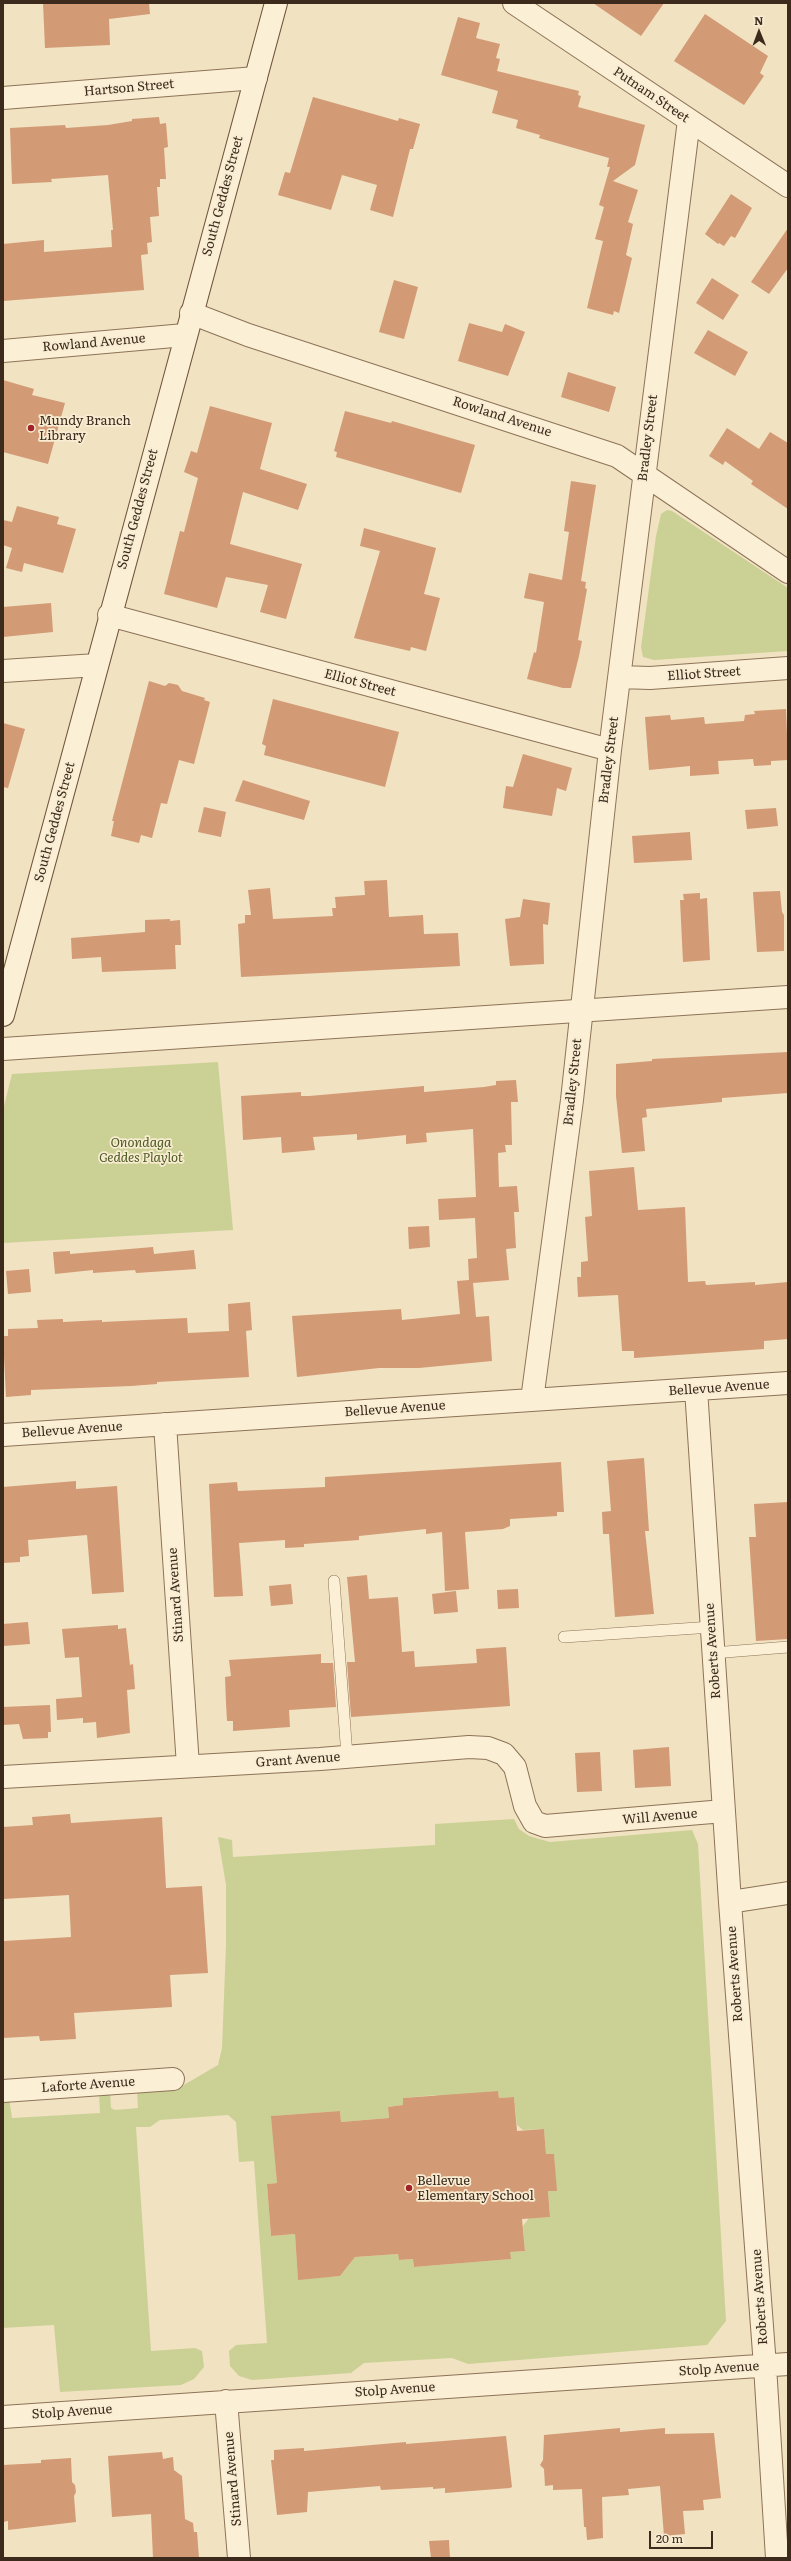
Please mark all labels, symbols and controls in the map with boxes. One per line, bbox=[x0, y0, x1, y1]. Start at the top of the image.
north arrow bbox=[739, 12, 779, 52]
text: N bbox=[754, 12, 764, 28]
street label: Putnam Street bbox=[610, 64, 692, 126]
street label: Hartson Street bbox=[83, 76, 175, 100]
street label: South Geddes Street bbox=[199, 134, 247, 258]
street label: Rowland Avenue bbox=[42, 331, 146, 355]
street label: Rowland Avenue bbox=[450, 394, 554, 440]
street label: Bradley Street bbox=[635, 394, 661, 482]
place label: Mundy Branch Library bbox=[39, 413, 131, 444]
marker: Mundy Branch Library bbox=[26, 423, 36, 433]
street label: South Geddes Street bbox=[114, 447, 162, 571]
street label: Elliot Street bbox=[667, 664, 741, 684]
street label: Elliot Street bbox=[322, 666, 398, 700]
street label: Bradley Street bbox=[596, 716, 622, 804]
street label: South Geddes Street bbox=[31, 760, 79, 884]
street label: Bradley Street bbox=[561, 1038, 585, 1126]
park label: Onondaga Geddes Playlot bbox=[99, 1135, 183, 1166]
street label: Bellevue Avenue bbox=[668, 1377, 770, 1399]
street label: Bellevue Avenue bbox=[344, 1398, 446, 1420]
street label: Bellevue Avenue bbox=[21, 1419, 123, 1441]
street label: Stinard Avenue bbox=[165, 1547, 187, 1643]
street label: Roberts Avenue bbox=[702, 1603, 724, 1699]
street label: Grant Avenue bbox=[255, 1749, 341, 1771]
street label: Will Avenue bbox=[622, 1806, 698, 1828]
street label: Roberts Avenue bbox=[724, 1926, 746, 2022]
street label: Laforte Avenue bbox=[41, 2074, 135, 2096]
place label: Bellevue Elementary School bbox=[417, 2173, 534, 2204]
marker: Bellevue Elementary School bbox=[404, 2183, 414, 2193]
street label: Roberts Avenue bbox=[749, 2249, 771, 2345]
street label: Stolp Avenue bbox=[678, 2358, 760, 2380]
street label: Stolp Avenue bbox=[354, 2379, 436, 2401]
street label: Stolp Avenue bbox=[31, 2401, 113, 2423]
street label: Stinard Avenue bbox=[221, 2431, 245, 2527]
scale bar bbox=[651, 2523, 715, 2549]
text: 20 m bbox=[656, 2529, 683, 2547]

